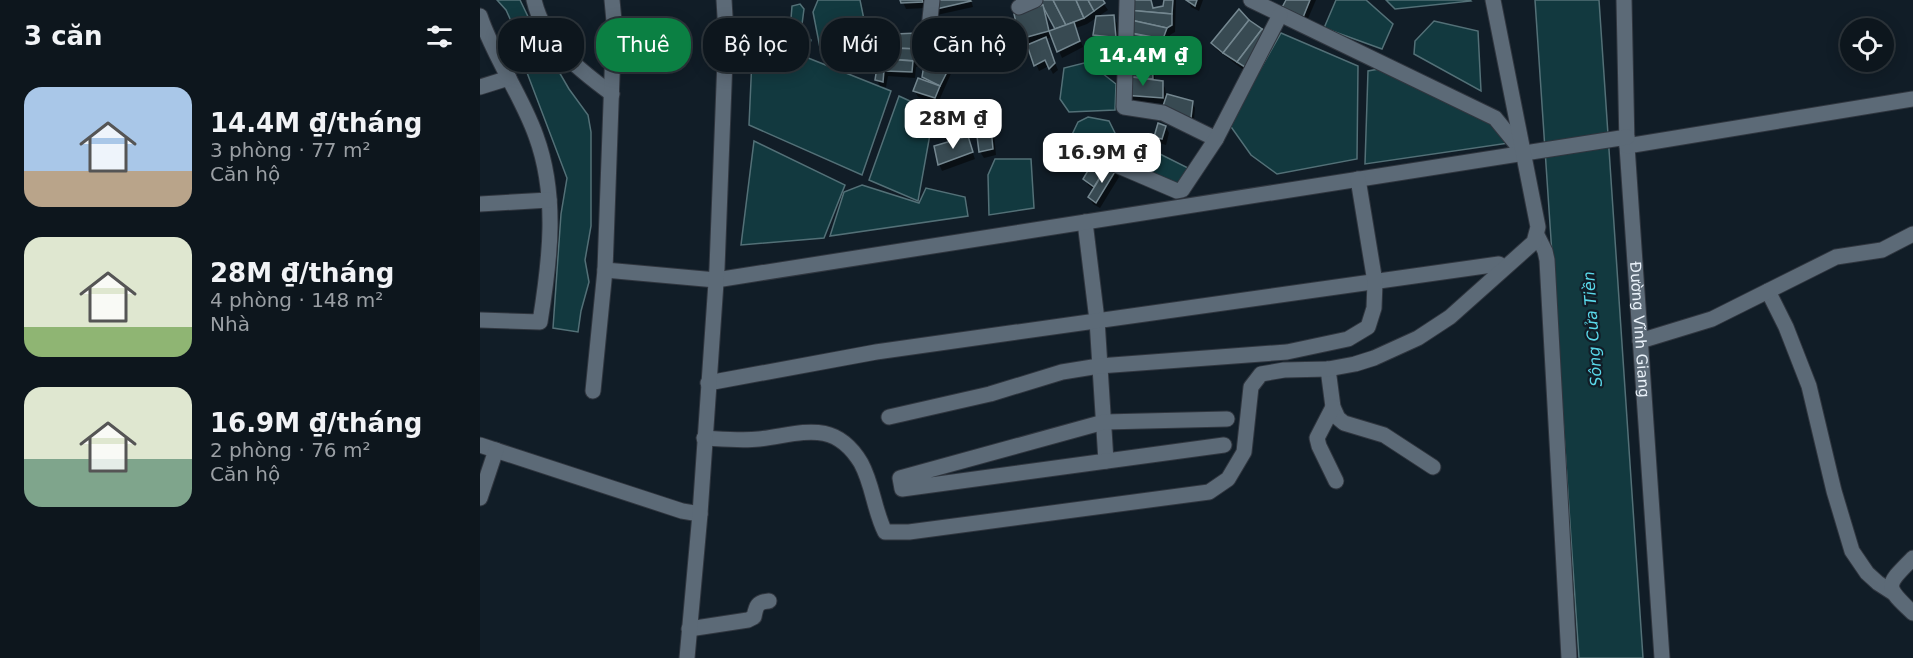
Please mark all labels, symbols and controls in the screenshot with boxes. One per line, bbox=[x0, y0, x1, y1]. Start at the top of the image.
chip: Mua bbox=[498, 18, 584, 72]
chip: Thuê bbox=[596, 18, 691, 72]
chip: Bộ lọc bbox=[703, 18, 809, 72]
chip: Mới bbox=[821, 18, 900, 72]
chip: Căn hộ bbox=[912, 18, 1027, 72]
map controls bbox=[1840, 18, 1894, 72]
button: locate bbox=[1840, 18, 1894, 72]
icon: filters bbox=[423, 20, 456, 53]
text: 3 căn bbox=[24, 21, 103, 51]
pin: 14.4M ₫ bbox=[1088, 36, 1198, 87]
text: 14.4M ₫ bbox=[1098, 43, 1188, 67]
pin: 28M ₫ bbox=[911, 99, 995, 150]
text: 28M ₫ bbox=[919, 106, 987, 130]
text: 14.4M ₫/tháng bbox=[210, 108, 422, 138]
icon: home bbox=[72, 111, 144, 183]
pin: 16.9M ₫ bbox=[1047, 133, 1157, 184]
text: 3 phòng · 77 m² bbox=[210, 138, 370, 162]
text: 16.9M ₫ bbox=[1057, 140, 1147, 164]
text: Căn hộ bbox=[210, 162, 280, 186]
text: 28M ₫/tháng bbox=[210, 258, 394, 288]
icon: home bbox=[72, 261, 144, 333]
street label: Đường Vĩnh Giang bbox=[1626, 261, 1653, 398]
water label: Sông Cửa Tiền bbox=[1579, 271, 1606, 387]
text: 4 phòng · 148 m² bbox=[210, 288, 383, 312]
text: Nhà bbox=[210, 312, 250, 336]
text: 16.9M ₫/tháng bbox=[210, 408, 422, 438]
icon: home bbox=[72, 411, 144, 483]
text: 2 phòng · 76 m² bbox=[210, 438, 370, 462]
text: Căn hộ bbox=[210, 462, 280, 486]

